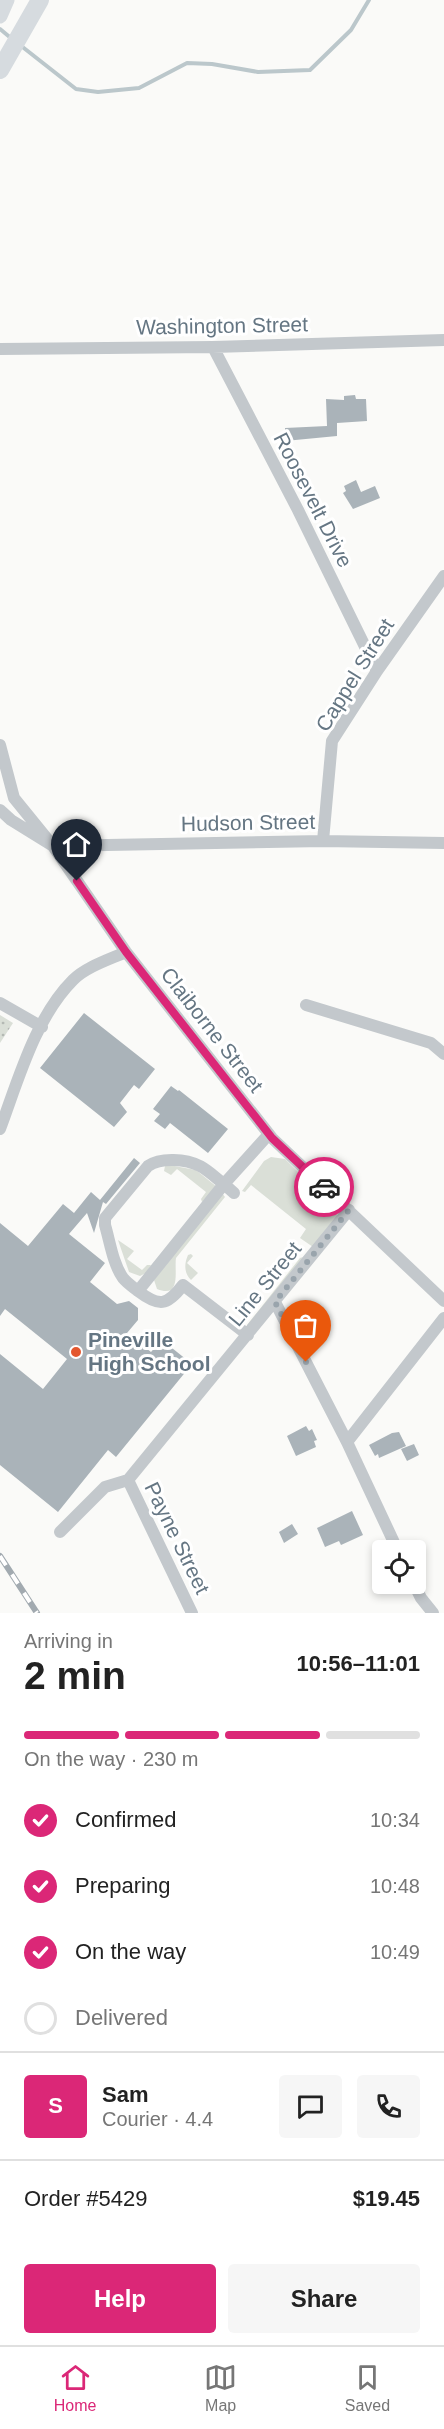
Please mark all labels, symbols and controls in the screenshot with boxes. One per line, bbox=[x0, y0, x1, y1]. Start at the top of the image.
street label: Washington Street bbox=[136, 312, 308, 338]
street label: Roosevelt Drive bbox=[270, 429, 357, 571]
street label: Cappel Street bbox=[311, 614, 398, 735]
street label: Hudson Street bbox=[181, 810, 315, 835]
pin bbox=[51, 819, 102, 881]
icon: home bbox=[60, 828, 93, 861]
street label: Claiborne Street bbox=[157, 963, 268, 1097]
courier bbox=[294, 1157, 354, 1217]
icon: car bbox=[308, 1171, 341, 1204]
street label: Line Street bbox=[224, 1237, 306, 1330]
pin bbox=[280, 1300, 331, 1362]
icon: bag bbox=[289, 1309, 322, 1342]
place label: Pineville High School bbox=[88, 1328, 211, 1375]
marker: Pineville High School bbox=[69, 1345, 83, 1359]
street label: Payne Street bbox=[141, 1478, 214, 1598]
map controls bbox=[372, 1540, 426, 1594]
button: locate bbox=[372, 1540, 426, 1594]
text: Arriving in bbox=[24, 1630, 113, 1652]
text: 10:56–11:01 bbox=[296, 1651, 420, 1676]
text: 2 min bbox=[24, 1654, 126, 1697]
text: On the way · 230 m bbox=[24, 1748, 199, 1770]
icon: check bbox=[24, 1804, 57, 1837]
text: Confirmed bbox=[75, 1807, 176, 1832]
text: 10:34 bbox=[370, 1809, 420, 1831]
icon: check bbox=[24, 1870, 57, 1903]
text: Preparing bbox=[75, 1873, 170, 1898]
text: 10:48 bbox=[370, 1875, 420, 1897]
icon: check bbox=[24, 1936, 57, 1969]
text: On the way bbox=[75, 1939, 186, 1964]
text: 10:49 bbox=[370, 1941, 420, 1963]
text: Delivered bbox=[75, 2005, 168, 2030]
button: chat bbox=[279, 2075, 342, 2138]
button: phone bbox=[357, 2075, 420, 2138]
text: Sam bbox=[102, 2082, 148, 2107]
text: S bbox=[48, 2093, 63, 2118]
text: Courier · 4.4 bbox=[102, 2108, 213, 2130]
text: Order #5429 bbox=[24, 2186, 148, 2211]
text: $19.45 bbox=[353, 2186, 420, 2211]
button: Help bbox=[24, 2264, 216, 2333]
button: Share bbox=[228, 2264, 420, 2333]
tab: Home bbox=[54, 2361, 97, 2415]
tab: Map bbox=[204, 2361, 237, 2415]
tab: Saved bbox=[345, 2361, 390, 2415]

